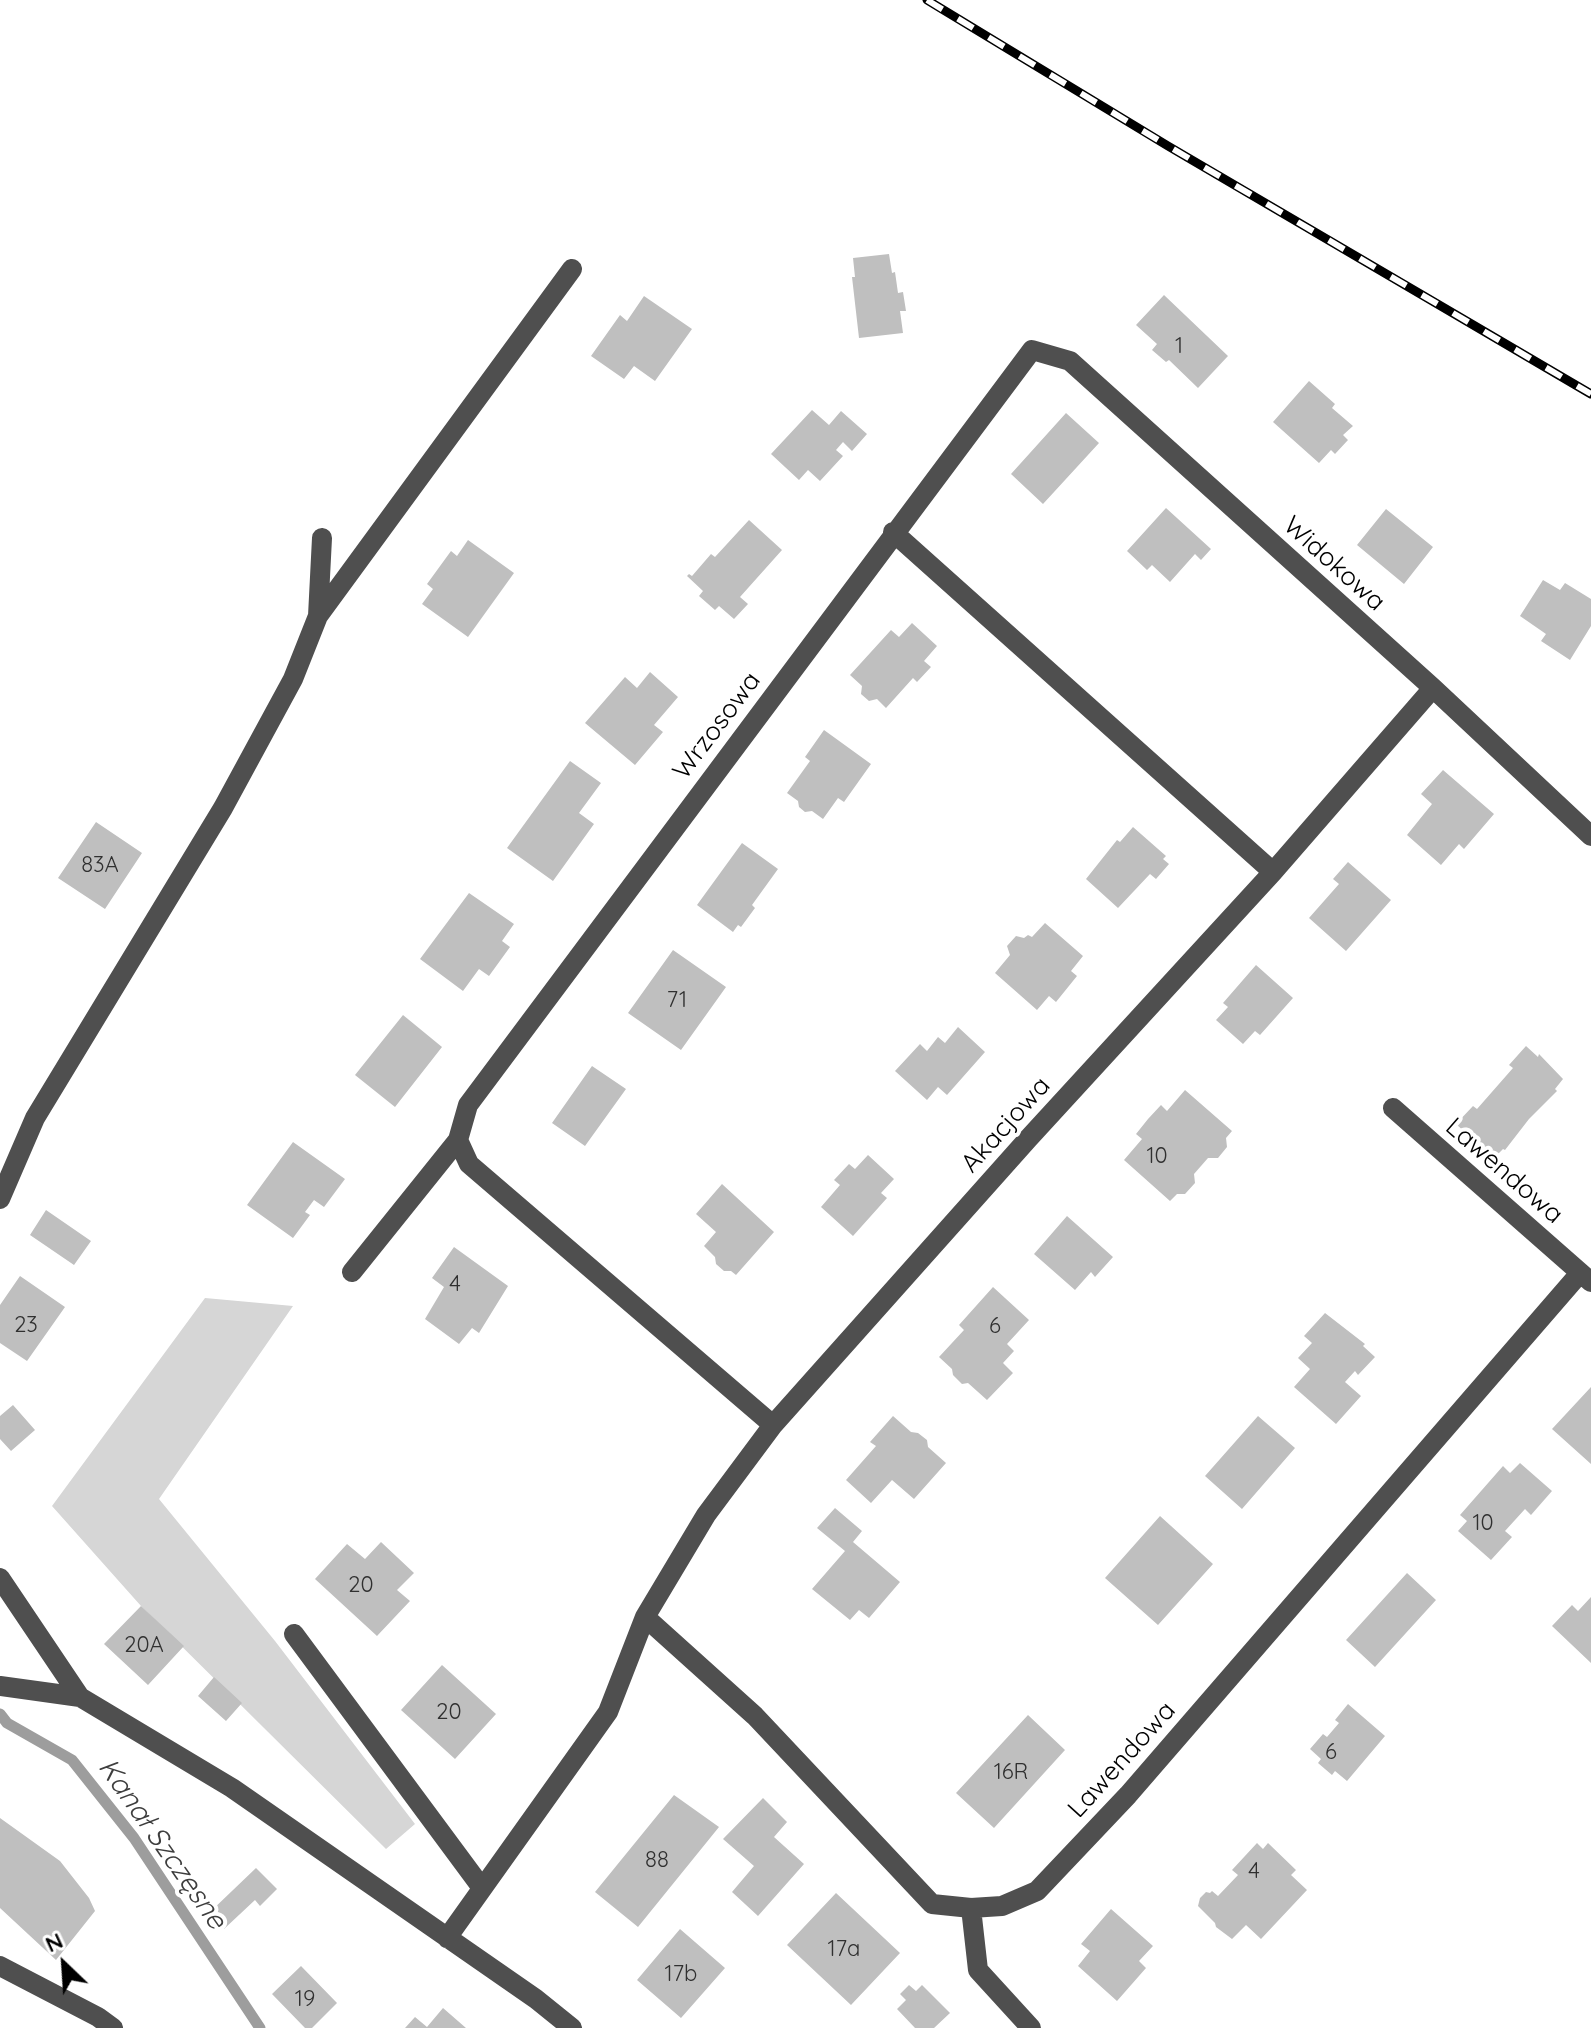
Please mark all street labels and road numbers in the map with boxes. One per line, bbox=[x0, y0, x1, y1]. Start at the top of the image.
street label: Widokowa bbox=[1277, 510, 1391, 618]
street label: Wrzosowa bbox=[667, 666, 767, 786]
street label: Akacjowa bbox=[955, 1071, 1057, 1179]
street label: Lawendowa bbox=[1439, 1111, 1569, 1231]
street label: Lawendowa bbox=[1062, 1695, 1182, 1825]

